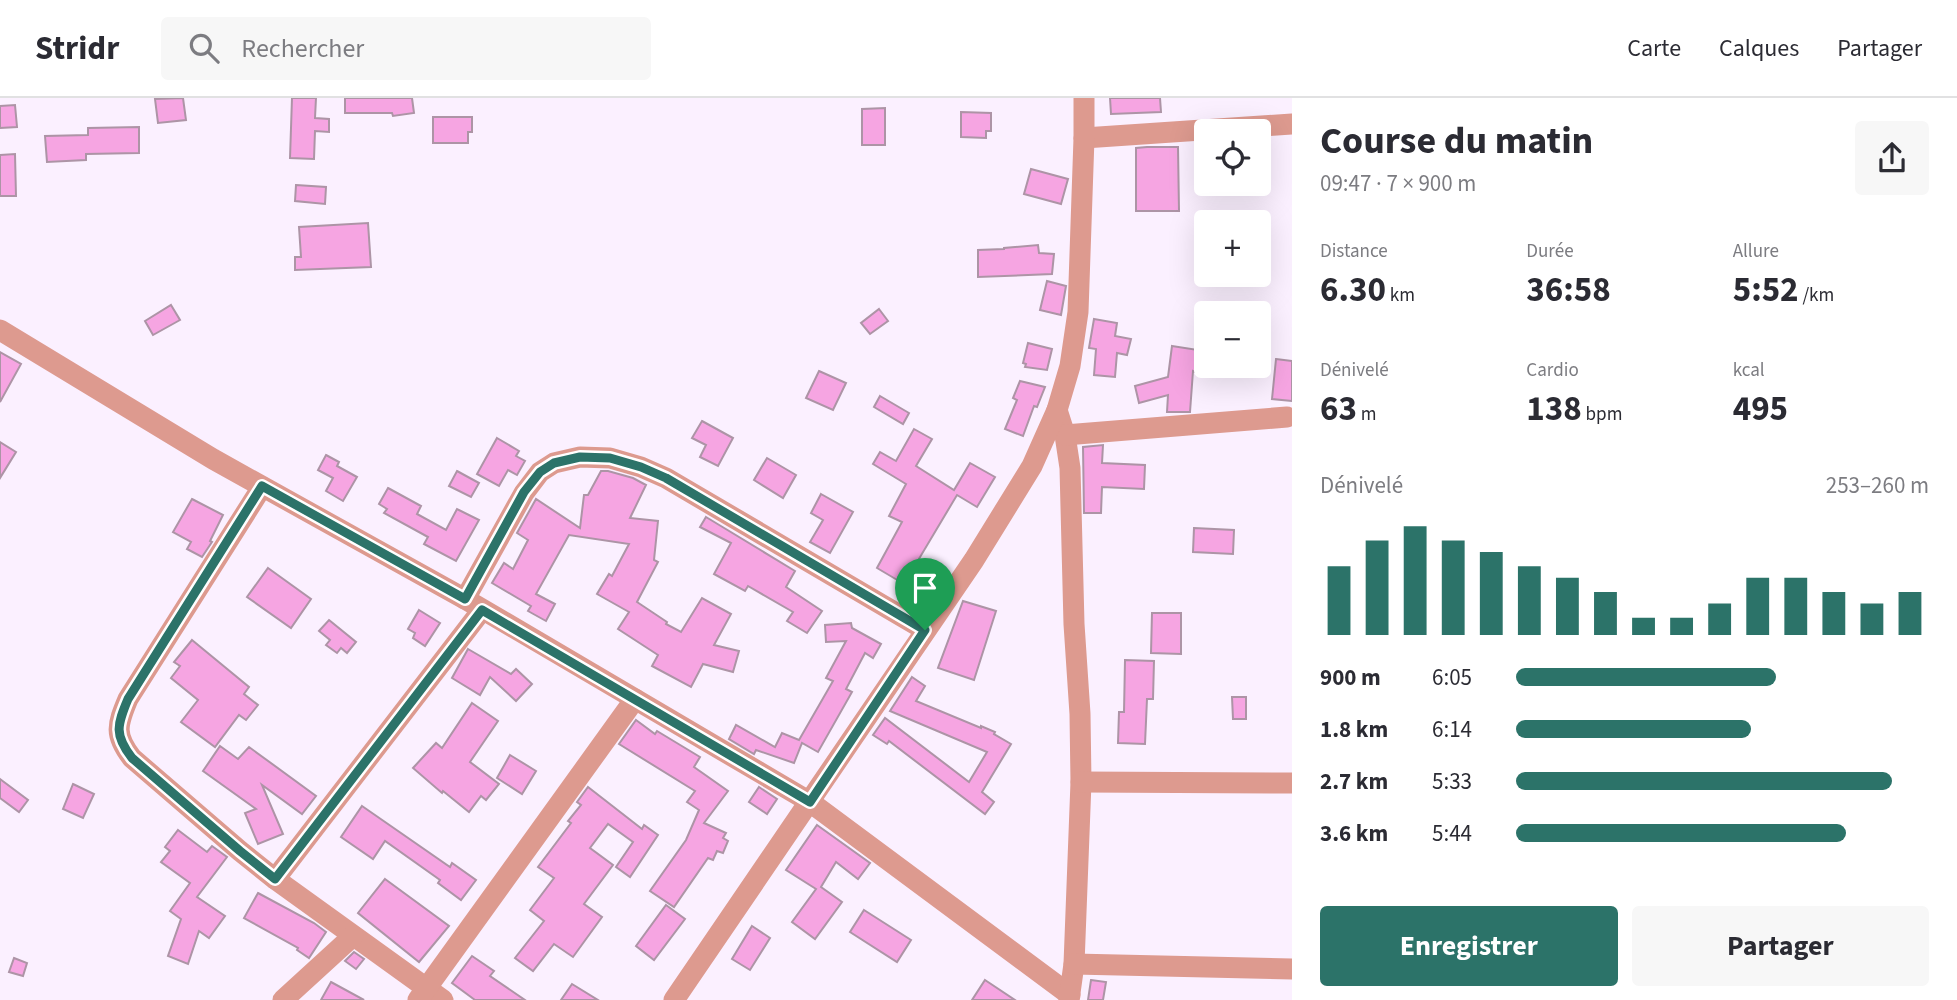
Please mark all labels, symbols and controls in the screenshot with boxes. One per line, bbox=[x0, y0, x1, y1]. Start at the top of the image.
search box bbox=[161, 17, 651, 80]
text: Stridr bbox=[35, 25, 119, 72]
icon: search bbox=[185, 29, 223, 67]
text: Rechercher bbox=[241, 30, 364, 67]
text: Carte bbox=[1627, 31, 1681, 66]
text: Calques bbox=[1719, 31, 1799, 66]
text: Partager bbox=[1837, 31, 1922, 66]
text: Course du matin bbox=[1320, 114, 1593, 168]
map controls bbox=[1194, 119, 1271, 378]
button: locate bbox=[1194, 119, 1271, 196]
button: share bbox=[1855, 121, 1929, 195]
text: 09:47 · 7 × 900 m bbox=[1320, 167, 1476, 200]
button: + bbox=[1194, 210, 1271, 287]
text: Distance bbox=[1320, 238, 1388, 265]
text: Durée bbox=[1526, 238, 1574, 265]
text: Allure bbox=[1733, 238, 1779, 265]
text: 6.30 bbox=[1320, 265, 1386, 315]
text: 36:58 bbox=[1526, 265, 1611, 315]
text: 5:52 bbox=[1733, 265, 1799, 315]
text: km bbox=[1386, 282, 1415, 309]
text: /km bbox=[1799, 282, 1834, 309]
button: − bbox=[1194, 301, 1271, 378]
text: Dénivelé bbox=[1320, 357, 1389, 384]
text: Cardio bbox=[1526, 357, 1579, 384]
text: kcal bbox=[1733, 357, 1765, 384]
text: 63 bbox=[1320, 384, 1357, 434]
text: 138 bbox=[1526, 384, 1582, 434]
text: 495 bbox=[1733, 384, 1788, 434]
text: m bbox=[1357, 401, 1377, 428]
text: bpm bbox=[1582, 401, 1622, 428]
text: Dénivelé bbox=[1320, 469, 1403, 502]
text: 253–260 m bbox=[1826, 469, 1929, 502]
pin bbox=[895, 558, 955, 630]
icon: arrive bbox=[906, 569, 944, 607]
text: 900 m bbox=[1320, 661, 1381, 694]
text: 6:05 bbox=[1432, 661, 1472, 694]
text: 1.8 km bbox=[1320, 713, 1388, 746]
text: 6:14 bbox=[1432, 713, 1472, 746]
text: 2.7 km bbox=[1320, 765, 1388, 798]
text: 5:33 bbox=[1432, 765, 1472, 798]
text: 3.6 km bbox=[1320, 817, 1388, 850]
text: 5:44 bbox=[1432, 817, 1472, 850]
button: Enregistrer bbox=[1320, 906, 1618, 986]
button: Partager bbox=[1632, 906, 1929, 986]

